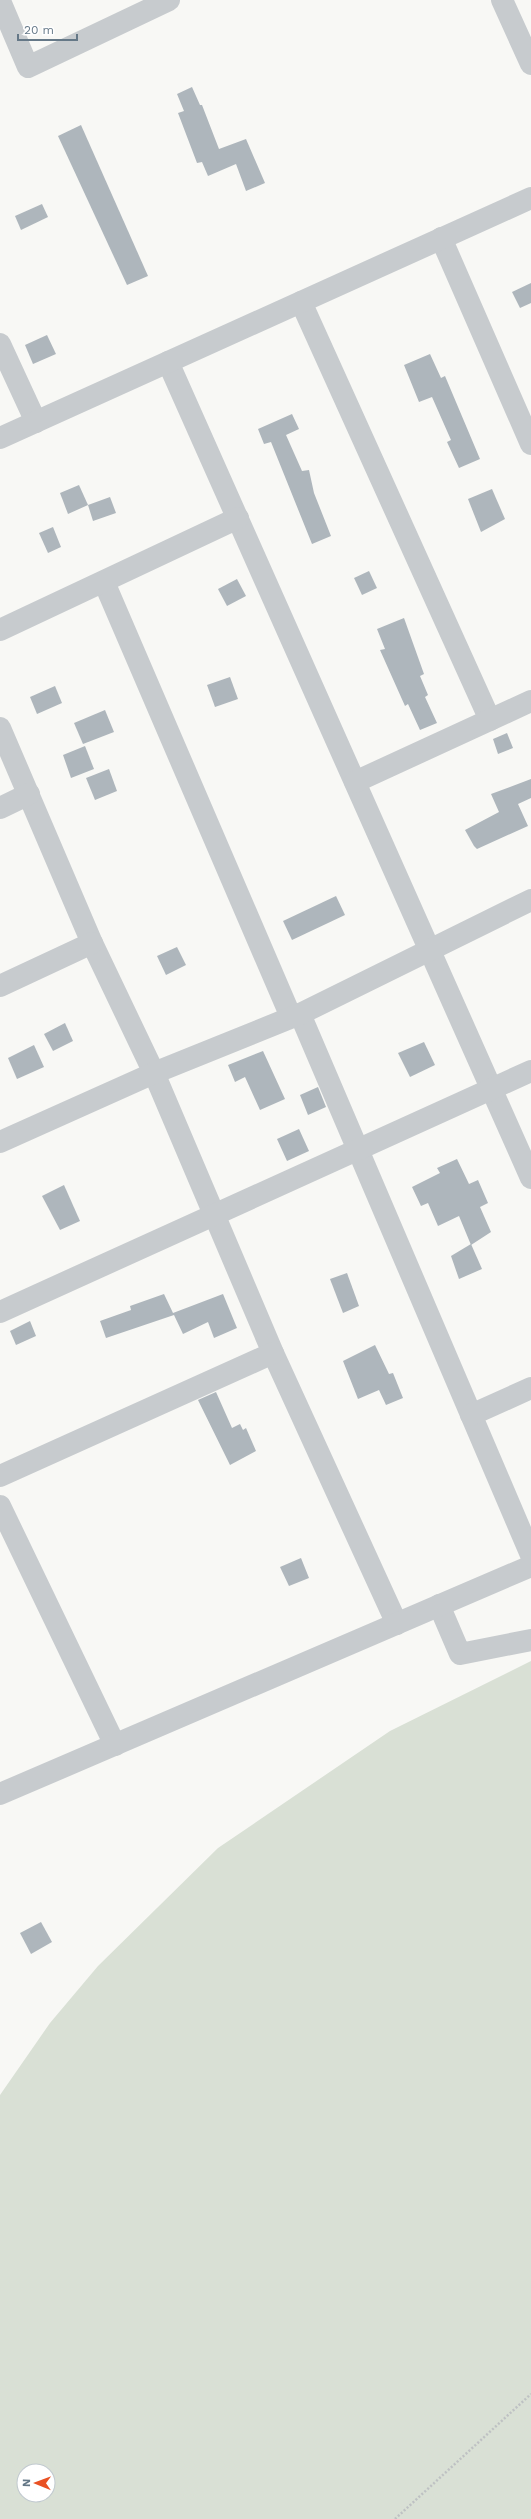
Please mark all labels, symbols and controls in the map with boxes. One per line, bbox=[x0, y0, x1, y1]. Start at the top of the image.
scale bar bbox=[18, 16, 77, 42]
text: 20 m bbox=[24, 23, 54, 37]
north arrow bbox=[16, 2463, 56, 2503]
text: N bbox=[20, 2479, 33, 2487]

